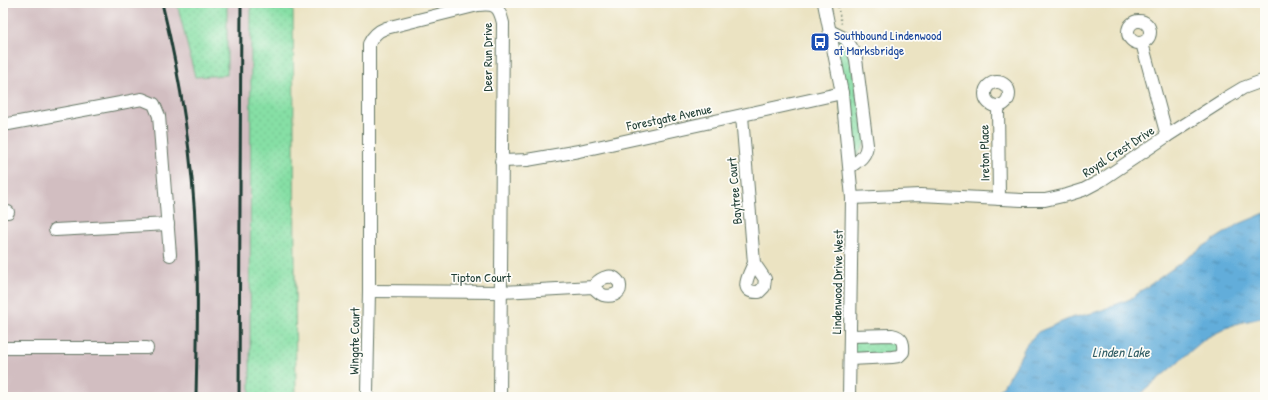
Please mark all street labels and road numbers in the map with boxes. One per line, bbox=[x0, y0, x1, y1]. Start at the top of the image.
street label: Deer Run Drive bbox=[478, 23, 496, 91]
street label: Forestgate Avenue bbox=[624, 99, 713, 135]
street label: Royal Crest Drive bbox=[1079, 121, 1157, 181]
street label: Ireton Place bbox=[975, 124, 993, 182]
street label: Baytree Court bbox=[722, 156, 746, 225]
street label: Lindenwood Drive West bbox=[827, 229, 847, 334]
street label: Tipton Court bbox=[451, 268, 512, 286]
street label: Wingate Court bbox=[344, 307, 364, 375]

